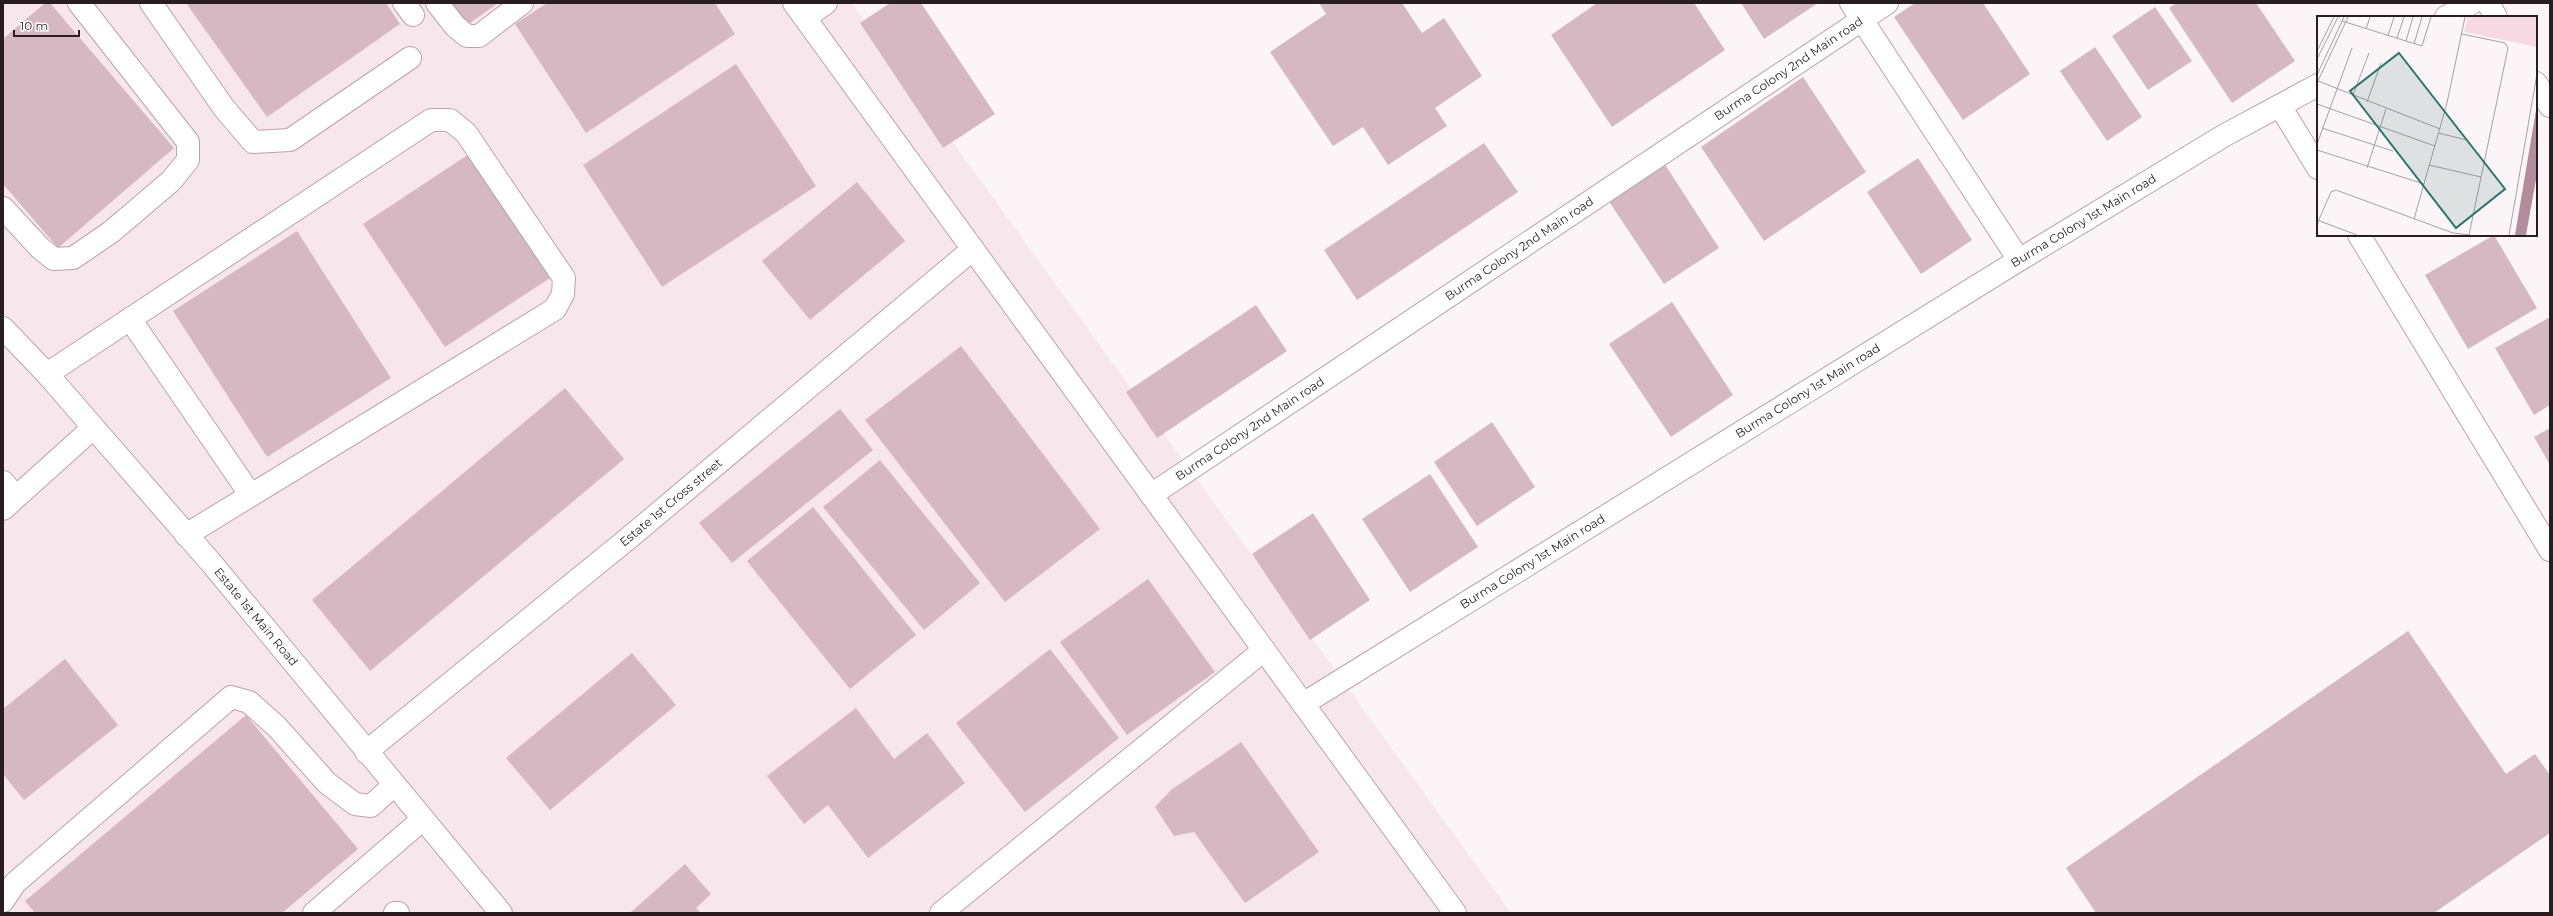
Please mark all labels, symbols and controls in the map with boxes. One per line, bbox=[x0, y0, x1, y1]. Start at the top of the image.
scale bar bbox=[14, 12, 79, 38]
street label: Burma Colony 2nd Main road bbox=[1711, 13, 1866, 123]
inset map bbox=[2317, 16, 2537, 236]
text: 10 m bbox=[20, 18, 48, 33]
street label: Burma Colony 1st Main road bbox=[2008, 170, 2159, 270]
street label: Burma Colony 2nd Main road bbox=[1442, 193, 1596, 303]
street label: Burma Colony 1st Main road bbox=[1732, 340, 1883, 441]
street label: Burma Colony 2nd Main road bbox=[1172, 373, 1327, 484]
street label: Estate 1st Cross street bbox=[616, 455, 725, 549]
street label: Burma Colony 1st Main road bbox=[1457, 511, 1607, 612]
street label: Estate 1st Main Road bbox=[211, 564, 301, 669]

